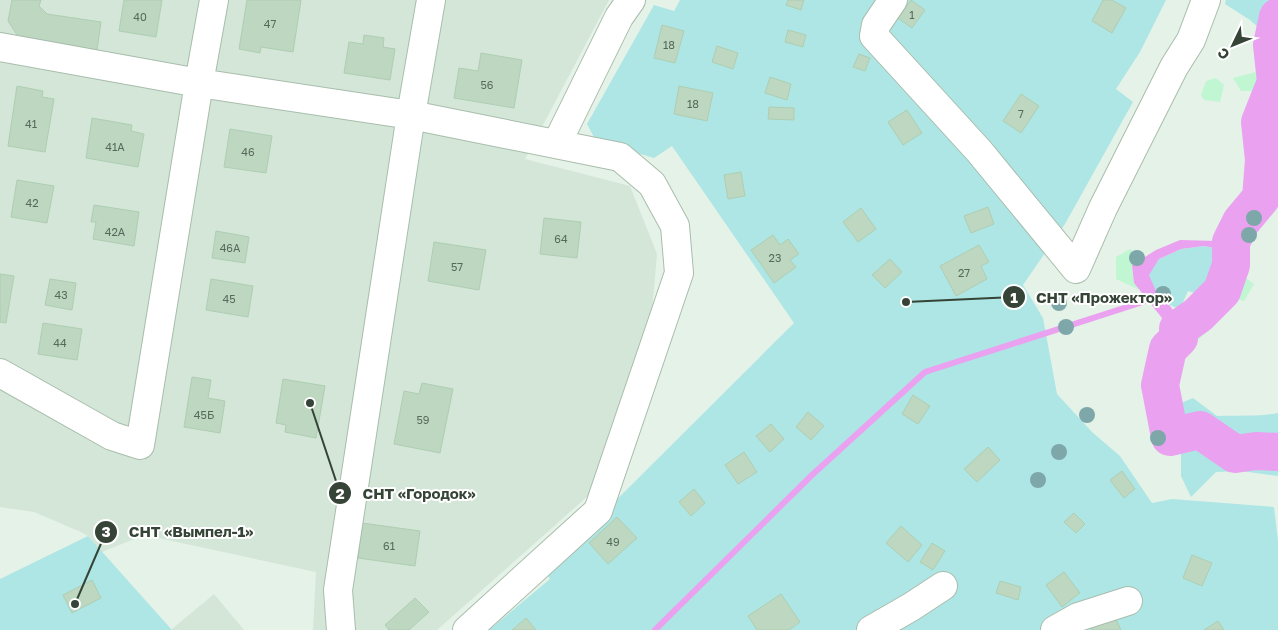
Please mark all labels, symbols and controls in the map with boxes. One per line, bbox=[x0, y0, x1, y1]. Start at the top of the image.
house number: 1 bbox=[909, 8, 915, 21]
house number: 40 bbox=[133, 10, 147, 23]
house number: 47 bbox=[264, 17, 276, 30]
north arrow bbox=[1208, 20, 1258, 70]
house number: 18 bbox=[663, 38, 675, 51]
text: С bbox=[1213, 45, 1233, 64]
house number: 56 bbox=[480, 78, 494, 91]
house number: 18 bbox=[687, 97, 699, 110]
house number: 7 bbox=[1018, 107, 1024, 120]
house number: 41 bbox=[25, 117, 37, 130]
house number: 41А bbox=[105, 140, 125, 153]
house number: 46 bbox=[241, 145, 255, 158]
house number: 42 bbox=[25, 196, 39, 209]
house number: 42А bbox=[105, 225, 126, 238]
house number: 64 bbox=[554, 232, 568, 245]
house number: 46А bbox=[220, 241, 241, 254]
house number: 23 bbox=[769, 251, 781, 264]
house number: 57 bbox=[451, 260, 463, 273]
house number: 27 bbox=[958, 266, 970, 279]
callout: СНТ «Прожектор» bbox=[1001, 282, 1183, 312]
house number: 43 bbox=[54, 288, 68, 301]
text: 1 bbox=[1010, 288, 1018, 306]
text: СНТ «Прожектор» bbox=[1036, 288, 1172, 306]
house number: 45 bbox=[222, 292, 236, 305]
house number: 44 bbox=[53, 336, 67, 349]
house number: 45Б bbox=[194, 408, 214, 421]
house number: 59 bbox=[416, 413, 430, 426]
callout: СНТ «Городок» bbox=[327, 478, 485, 508]
text: 2 bbox=[335, 484, 345, 502]
text: СНТ «Городок» bbox=[363, 484, 475, 502]
callout: СНТ «Вымпел-1» bbox=[94, 517, 263, 547]
text: 3 bbox=[101, 522, 111, 540]
text: СНТ «Вымпел-1» bbox=[129, 522, 253, 540]
house number: 49 bbox=[606, 535, 620, 548]
house number: 61 bbox=[383, 539, 395, 552]

